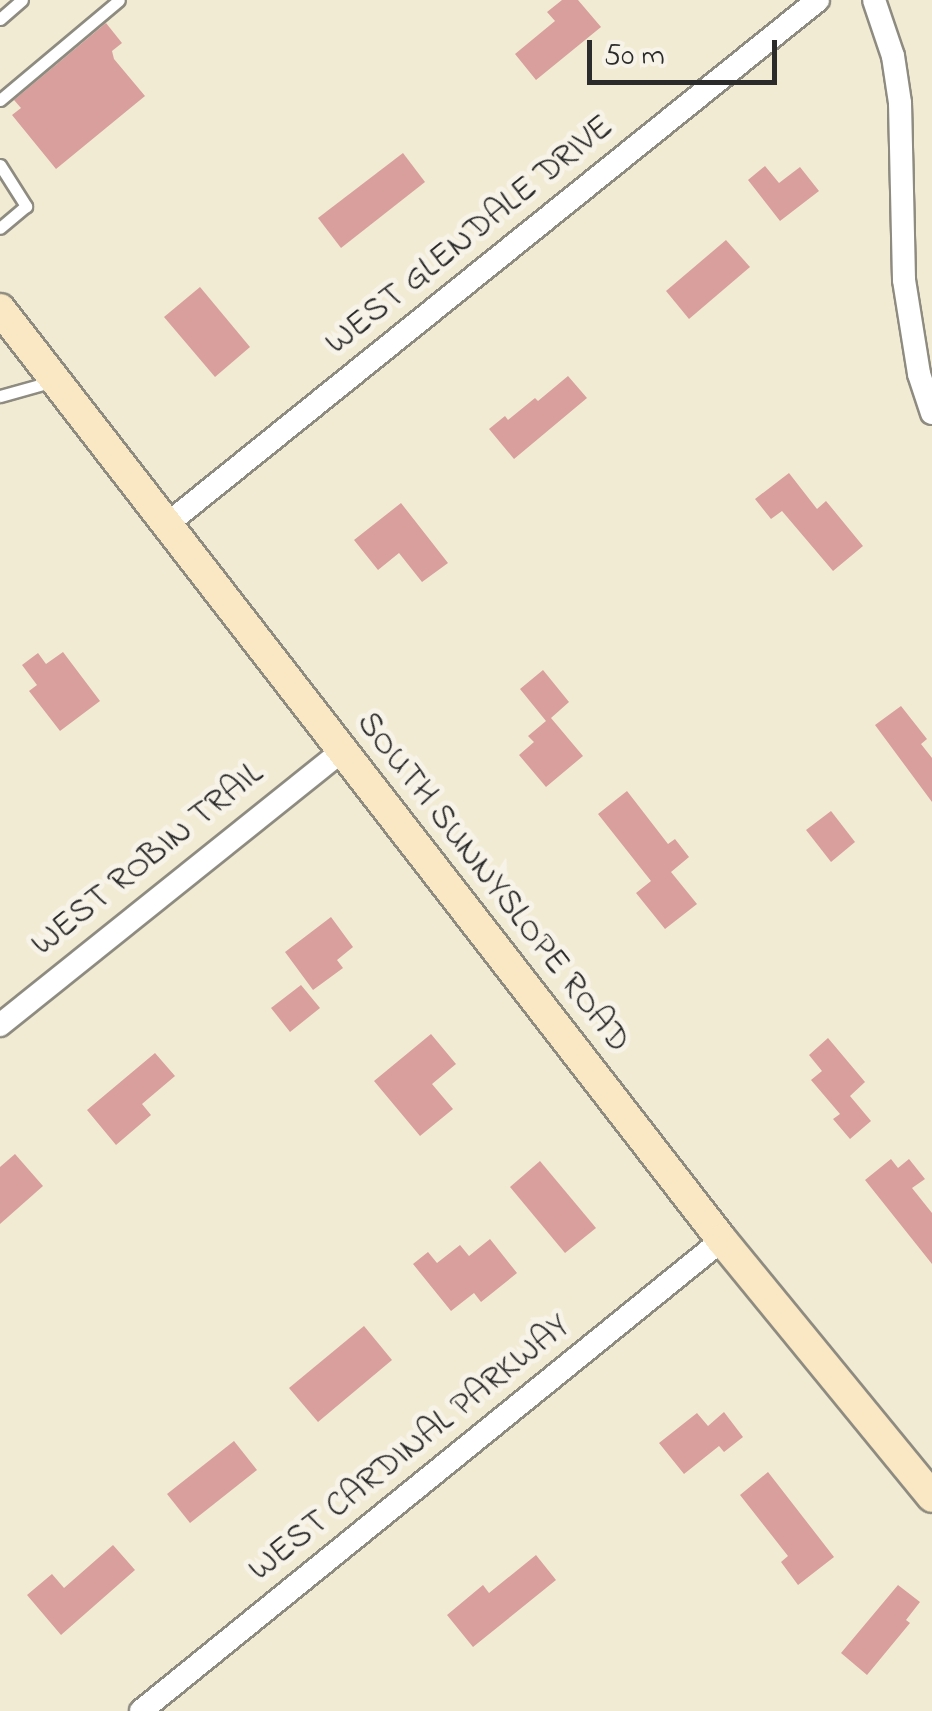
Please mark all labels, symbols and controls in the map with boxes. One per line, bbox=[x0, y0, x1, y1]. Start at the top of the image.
scale bar bbox=[592, 20, 782, 82]
text: 50 m bbox=[604, 35, 665, 79]
street label: WEST GLENDALE DRIVE bbox=[318, 107, 622, 365]
street label: SOUTH SUNNYSLOPE ROAD bbox=[346, 704, 638, 1062]
street label: WEST ROBIN TRAIL bbox=[24, 754, 272, 966]
street label: WEST CARDINAL PARKWAY bbox=[241, 1306, 579, 1592]

